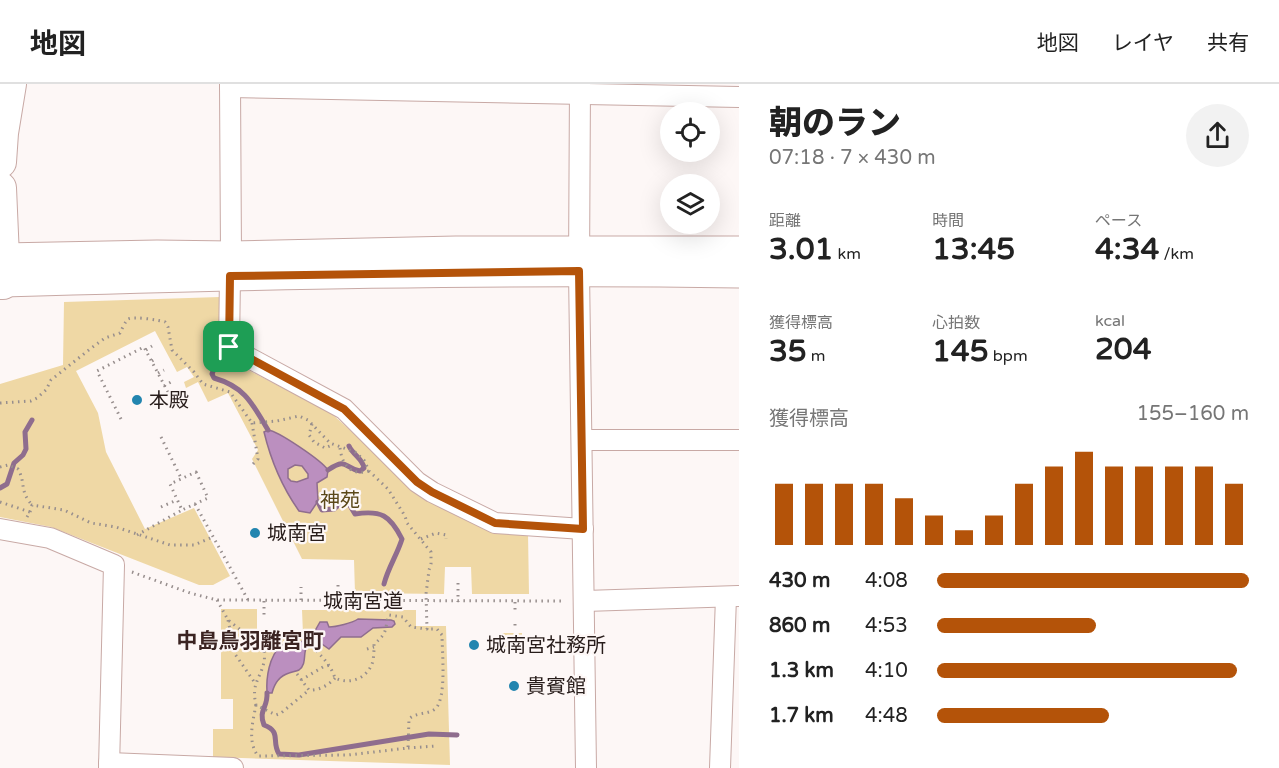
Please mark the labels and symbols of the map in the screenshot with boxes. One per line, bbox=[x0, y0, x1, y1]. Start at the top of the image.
pin bbox=[203, 321, 254, 372]
place label: 本殿 bbox=[149, 389, 189, 413]
marker: 本殿 bbox=[130, 393, 144, 407]
park label: 神苑 bbox=[320, 489, 360, 513]
place label: 城南宮 bbox=[267, 522, 327, 546]
marker: 城南宮 bbox=[248, 526, 262, 540]
street label: 城南宮道 bbox=[323, 590, 403, 614]
district label: 中島鳥羽離宮町 bbox=[177, 629, 324, 654]
place label: 城南宮社務所 bbox=[486, 634, 606, 658]
marker: 城南宮社務所 bbox=[467, 638, 481, 652]
place label: 貴賓館 bbox=[526, 675, 586, 699]
marker: 貴賓館 bbox=[507, 679, 521, 693]

